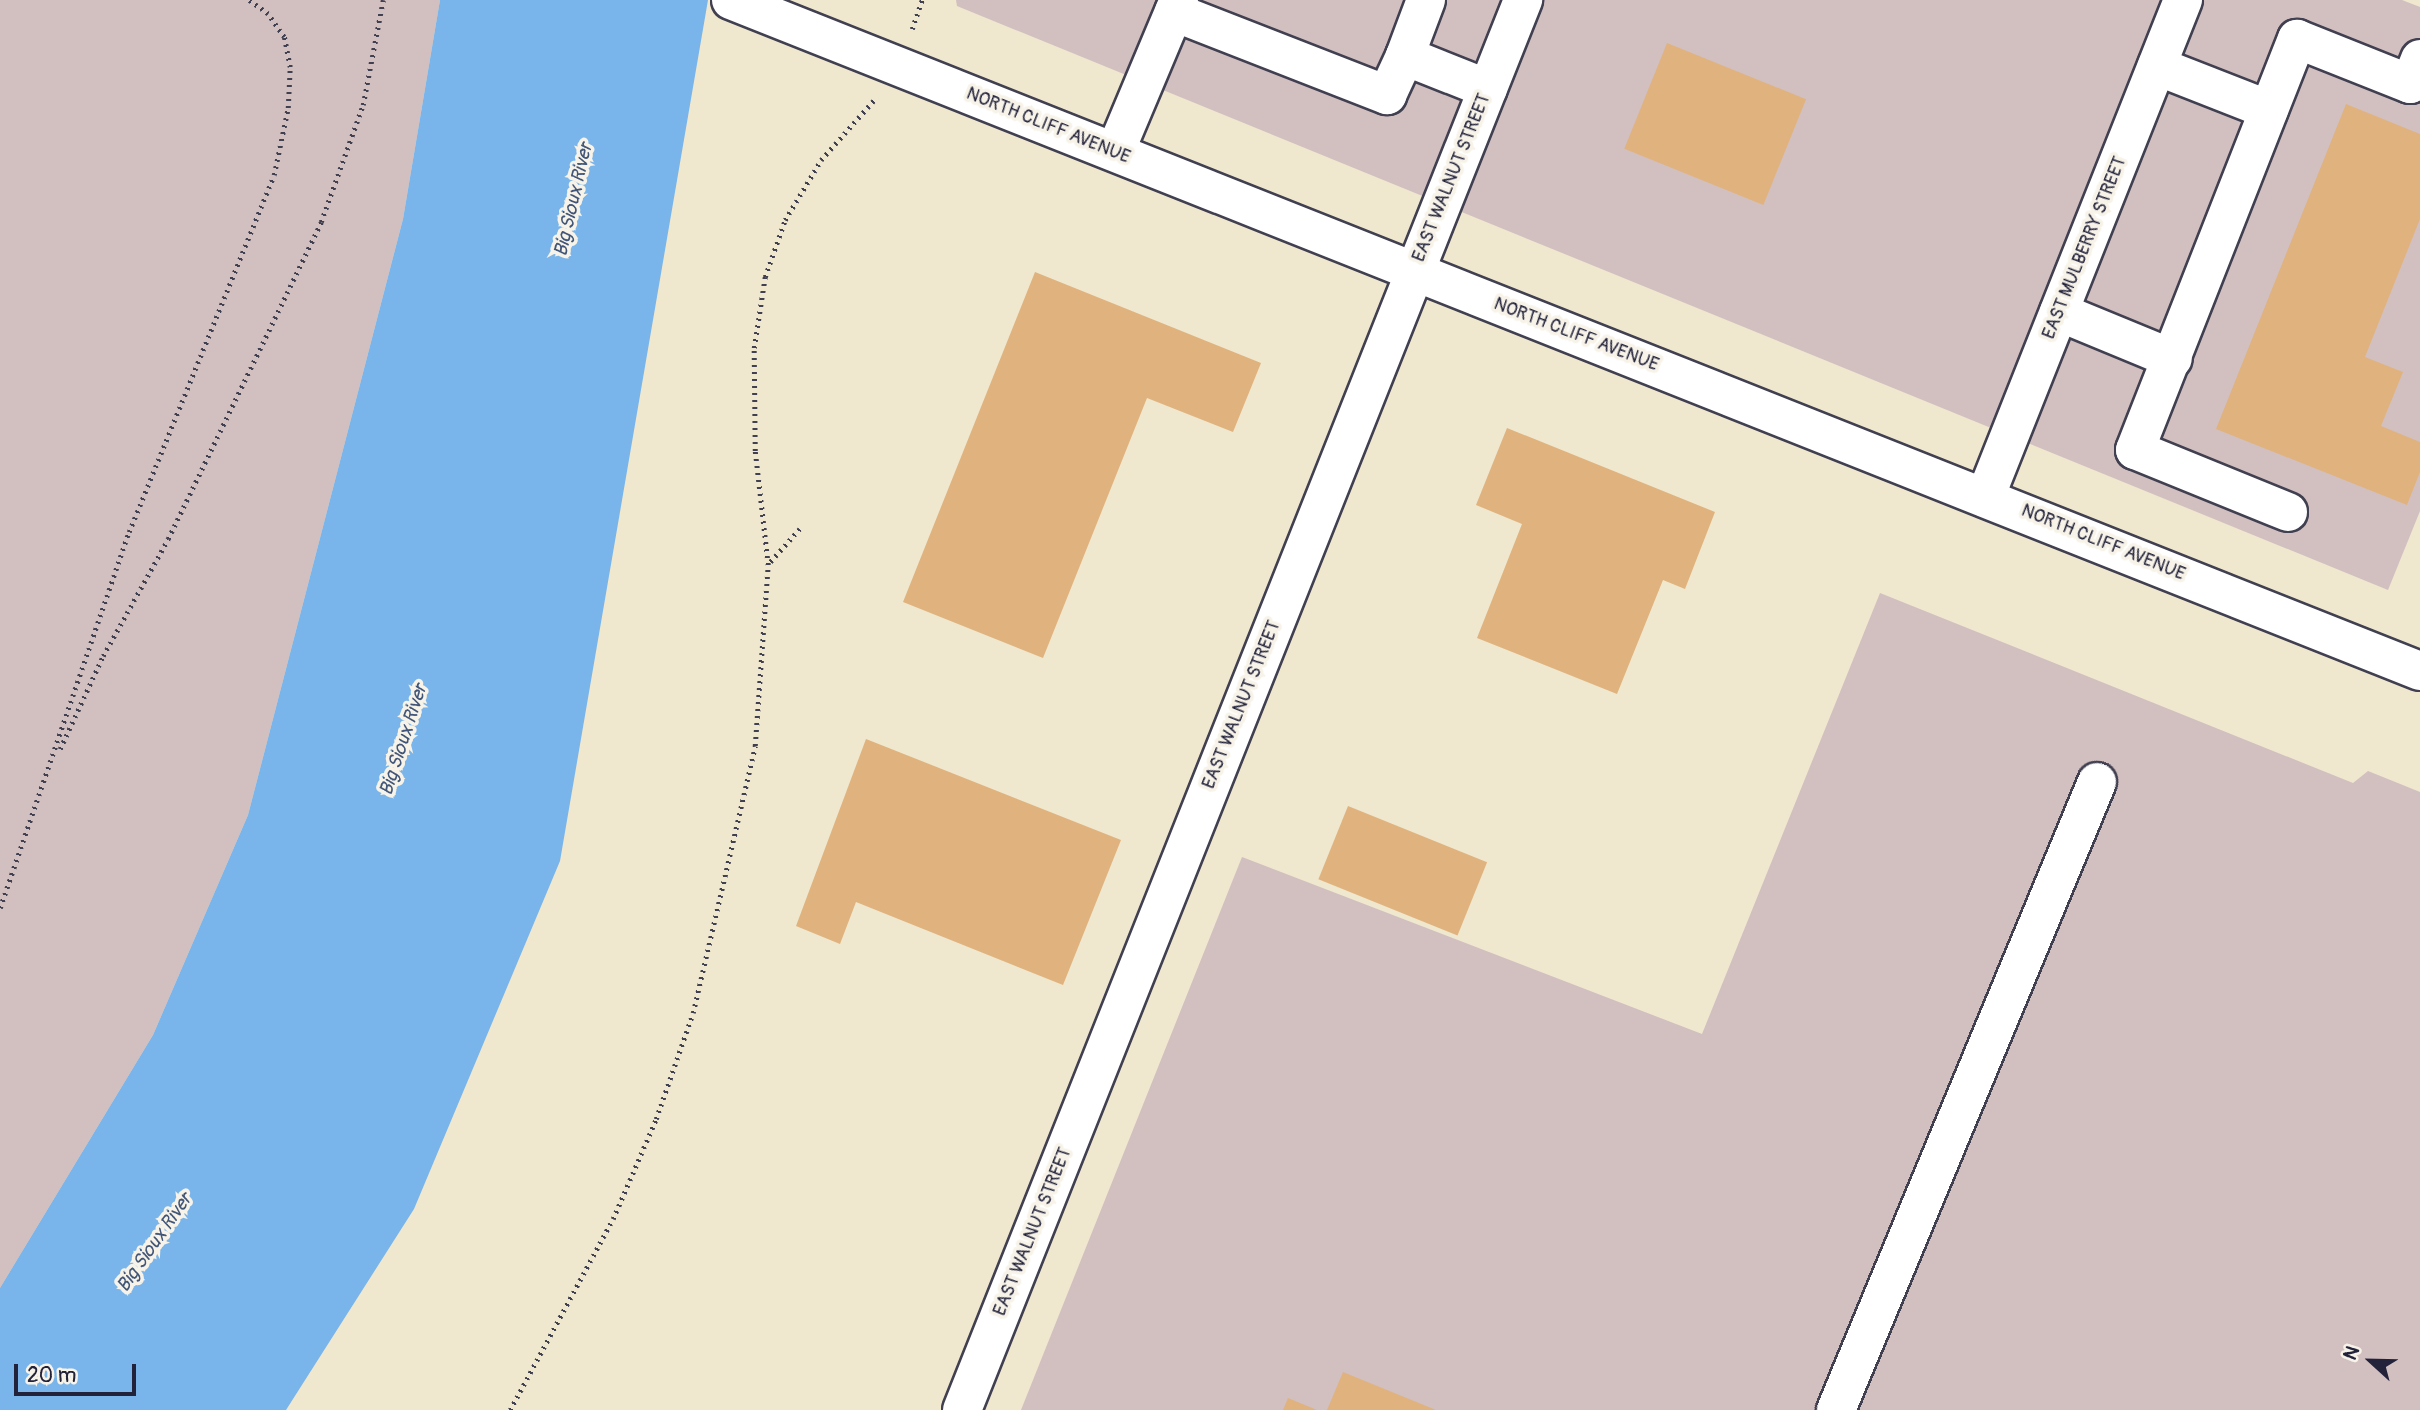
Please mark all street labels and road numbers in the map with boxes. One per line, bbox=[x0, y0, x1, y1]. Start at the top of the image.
street label: NORTH CLIFF AVENUE bbox=[963, 83, 1133, 169]
street label: EAST WALNUT STREET bbox=[1408, 91, 1496, 265]
street label: EAST MULBERRY STREET bbox=[2038, 154, 2132, 342]
street label: NORTH CLIFF AVENUE bbox=[1491, 294, 1661, 376]
street label: NORTH CLIFF AVENUE bbox=[2018, 500, 2188, 586]
street label: EAST WALNUT STREET bbox=[1198, 618, 1286, 792]
street label: EAST WALNUT STREET bbox=[989, 1145, 1077, 1319]

